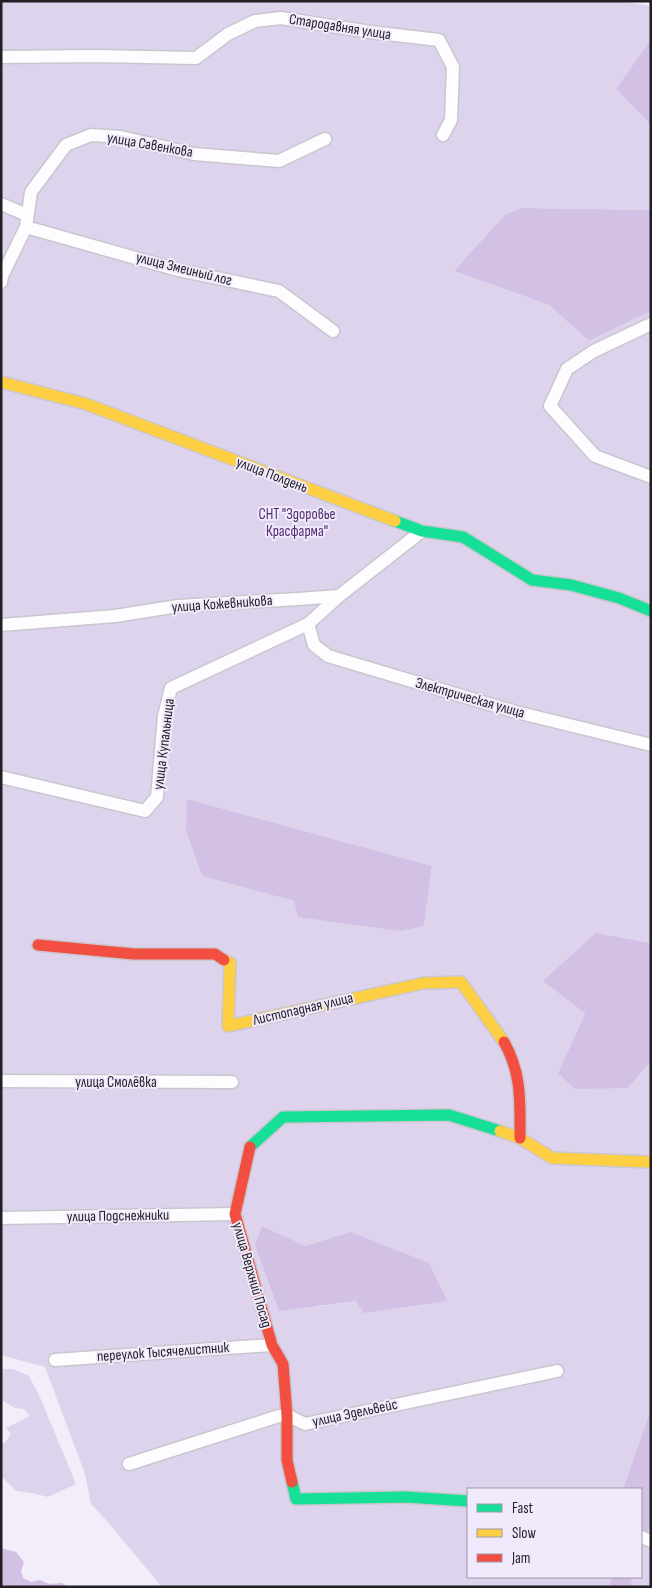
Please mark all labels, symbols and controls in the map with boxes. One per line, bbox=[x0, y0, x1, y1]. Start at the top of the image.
street label: Стародавняя улица bbox=[288, 10, 393, 44]
street label: улица Савенкова bbox=[106, 128, 195, 162]
street label: улица Змеиный лог bbox=[134, 248, 234, 290]
street label: улица Полдень bbox=[233, 453, 311, 497]
park label: СНТ "Здоровье Красфарма" bbox=[258, 505, 336, 541]
street label: улица Кожевникова bbox=[171, 591, 273, 617]
street label: Электрическая улица bbox=[413, 673, 527, 723]
street label: улица Купальница bbox=[149, 697, 179, 791]
street label: Листопадная улица bbox=[250, 988, 355, 1030]
street label: улица Смолёвка bbox=[75, 1073, 157, 1092]
street label: улица Подснежники bbox=[67, 1206, 169, 1226]
street label: улица Верхний Посад bbox=[228, 1220, 276, 1330]
street label: переулок Тысячелистник bbox=[96, 1338, 230, 1366]
street label: улица Эдельвейс bbox=[311, 1395, 399, 1431]
legend bbox=[467, 1488, 642, 1578]
text: Fast bbox=[512, 1499, 534, 1518]
text: Slow bbox=[512, 1524, 536, 1543]
text: Jam bbox=[511, 1549, 530, 1568]

